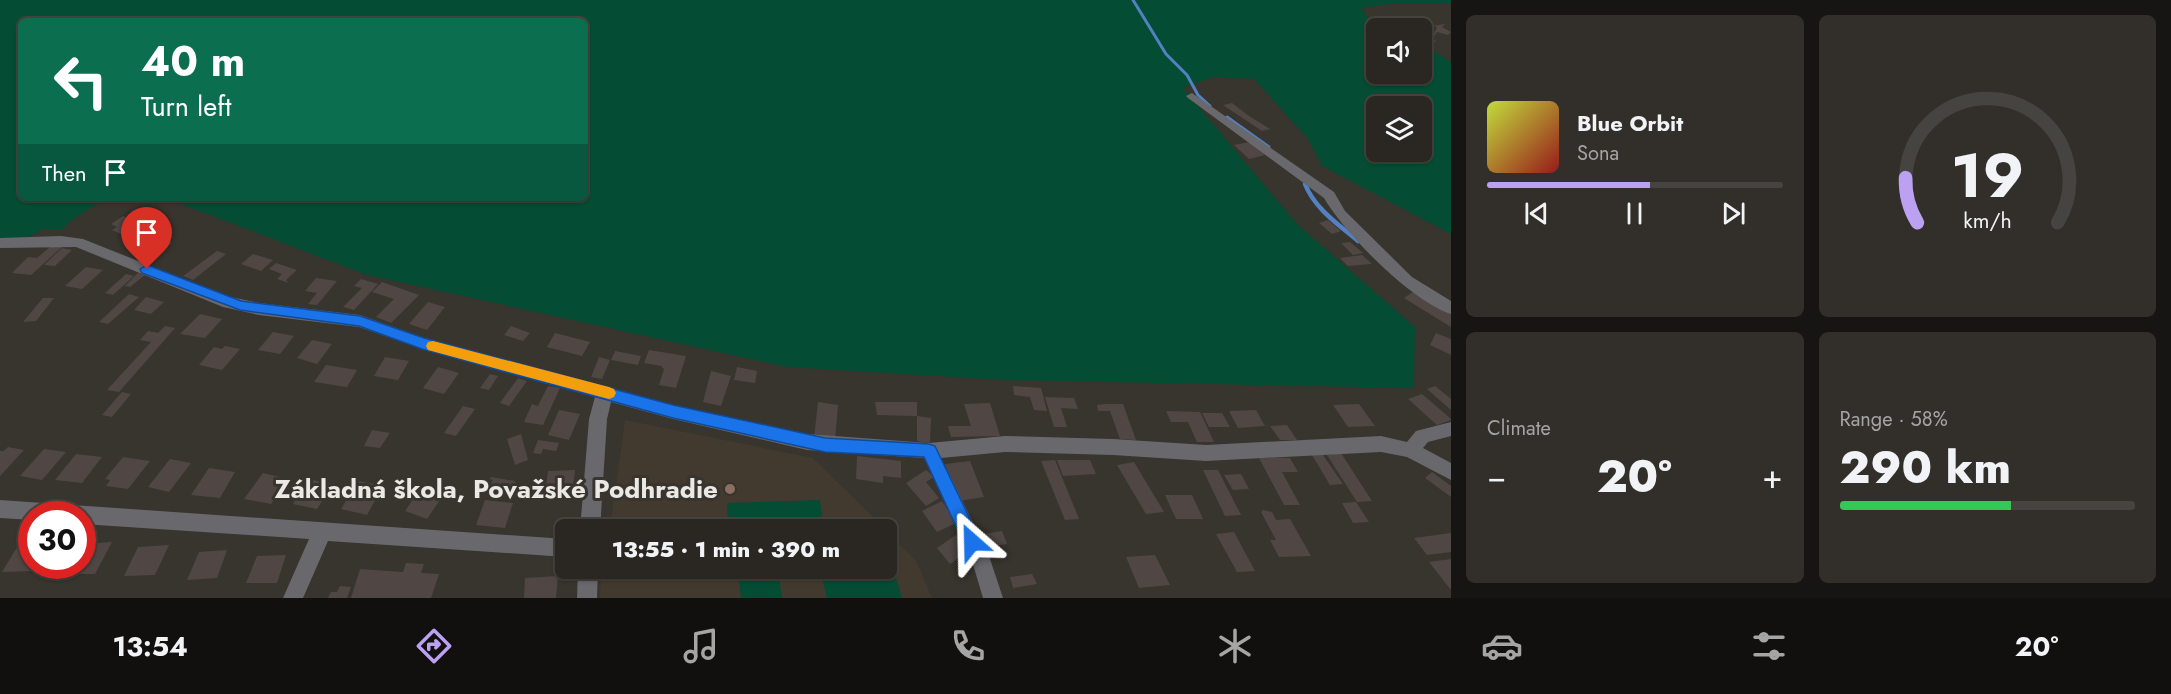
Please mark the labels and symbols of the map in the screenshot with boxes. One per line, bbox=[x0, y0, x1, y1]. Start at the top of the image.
pin bbox=[121, 207, 172, 269]
place label: Základná škola, Považské Podhradie bbox=[275, 470, 718, 508]
marker: Základná škola, Považské Podhradie bbox=[723, 482, 737, 496]
speed limit sign: 30 bbox=[18, 501, 96, 579]
position arrow bbox=[940, 510, 1004, 574]

